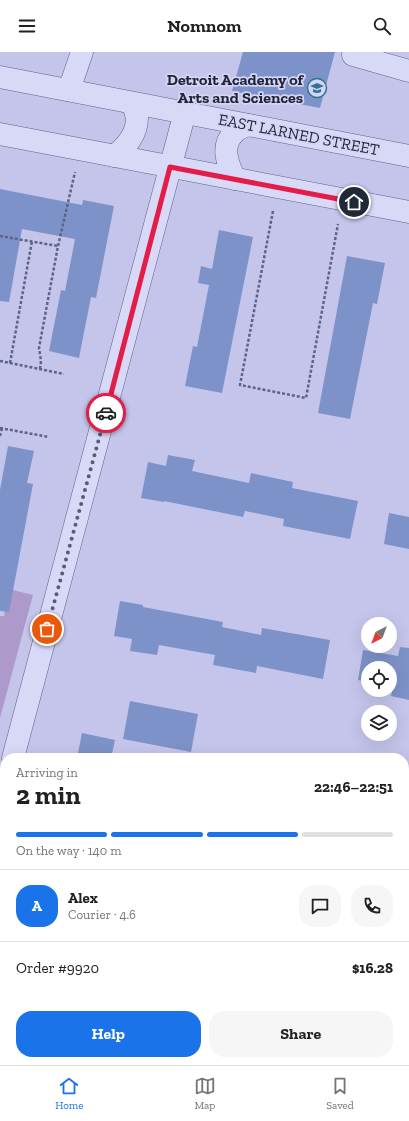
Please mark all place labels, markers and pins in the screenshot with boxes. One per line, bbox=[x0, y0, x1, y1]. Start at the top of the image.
place label: Detroit Academy of Arts and Sciences bbox=[167, 70, 305, 107]
school or university icon: Detroit Academy of Arts and Sciences bbox=[306, 77, 328, 99]
pin bbox=[337, 185, 371, 219]
pin bbox=[30, 612, 64, 646]

